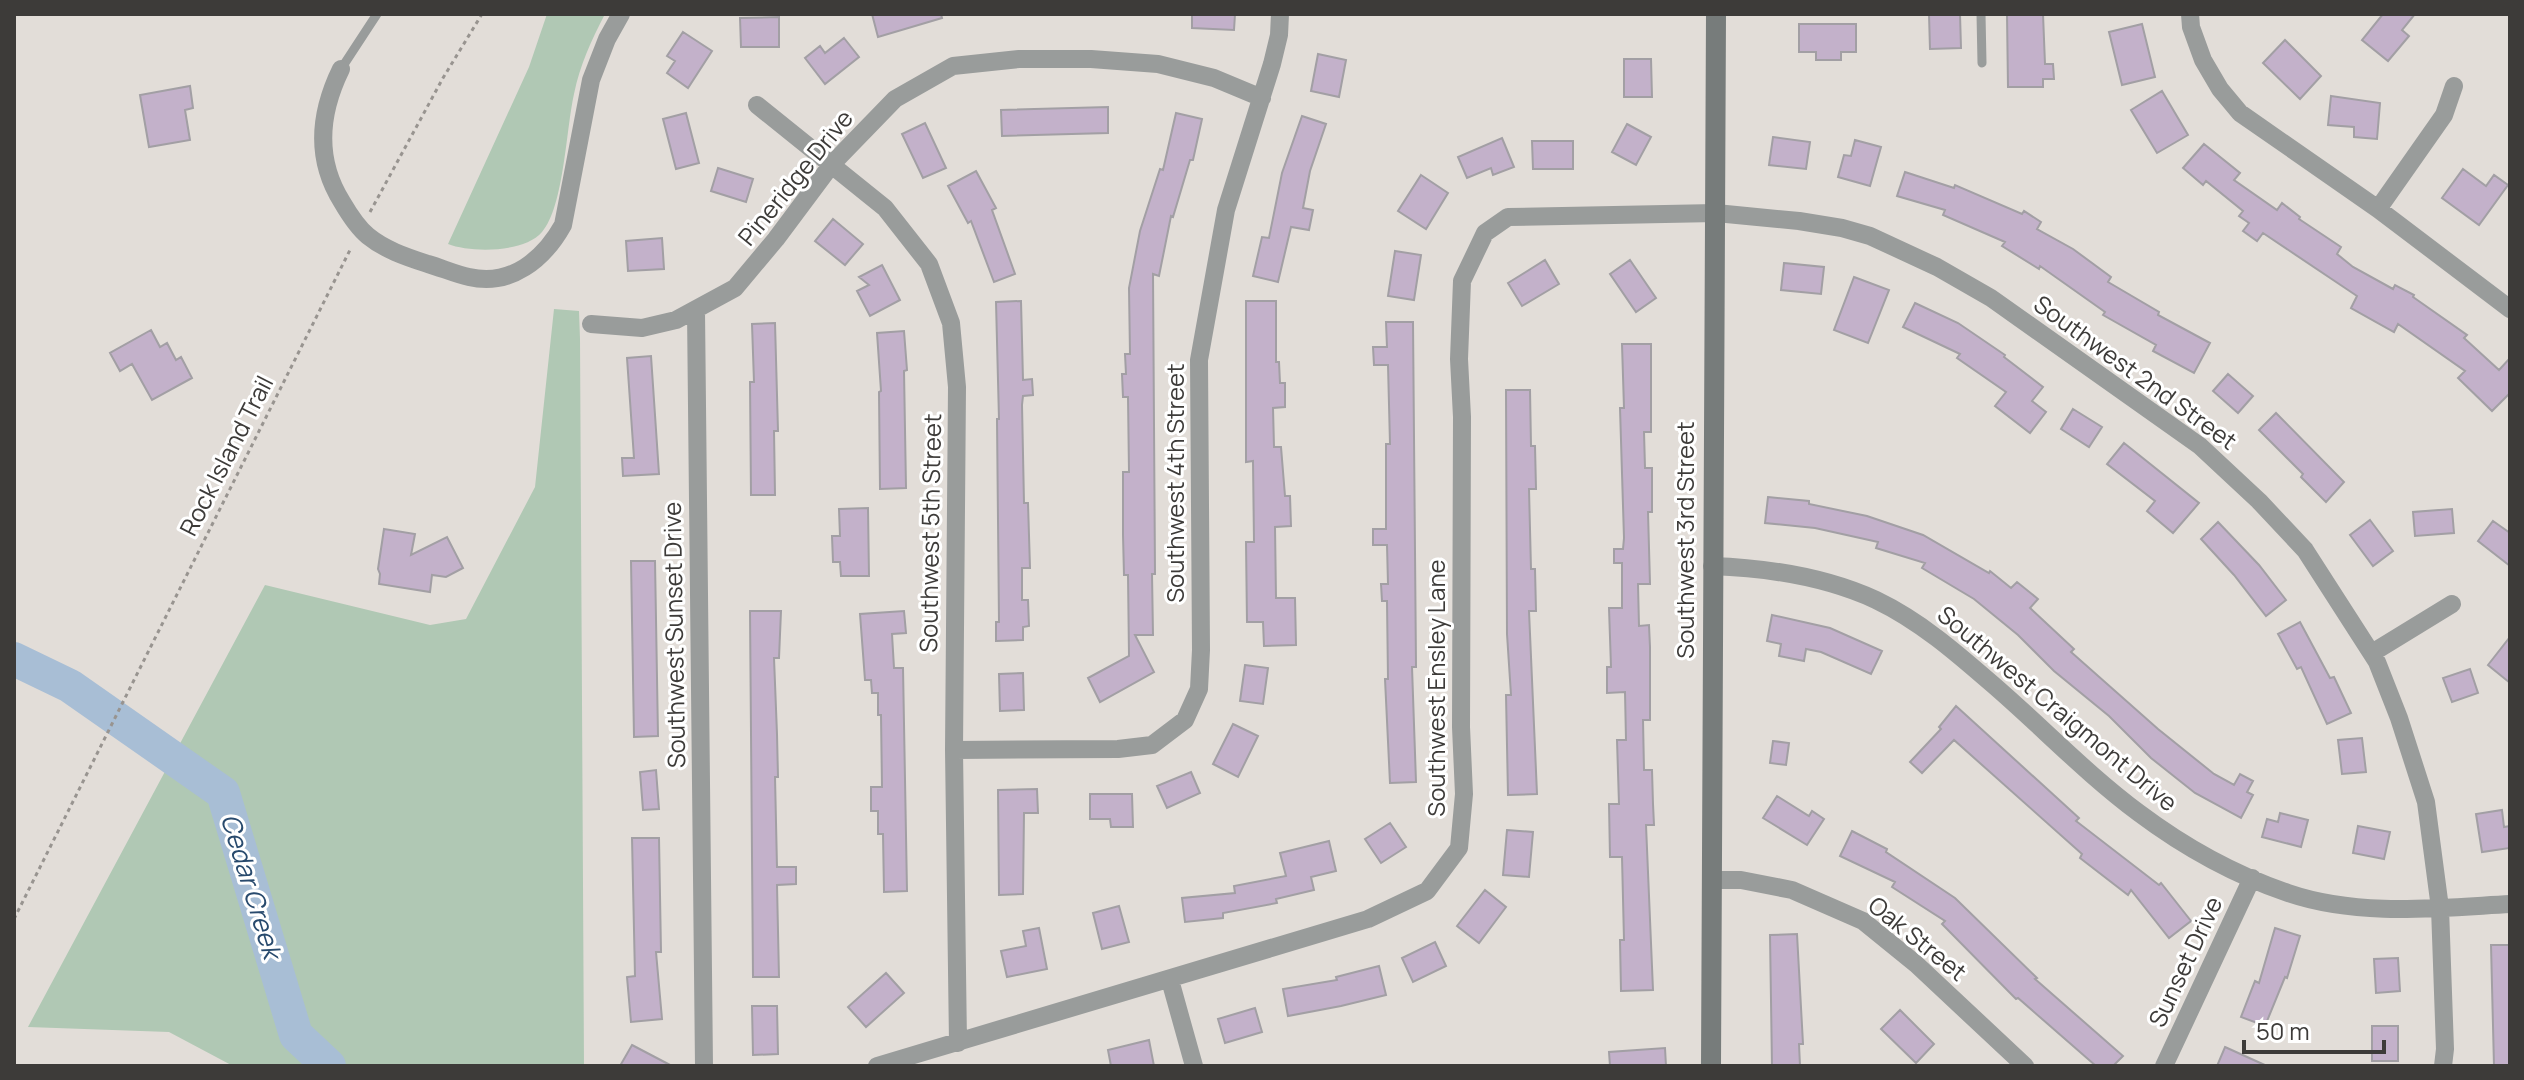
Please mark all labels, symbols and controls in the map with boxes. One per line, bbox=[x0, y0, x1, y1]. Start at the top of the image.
street label: Pineridge Drive bbox=[730, 102, 860, 252]
street label: Southwest 2nd Street bbox=[2028, 287, 2244, 457]
street label: Southwest 4th Street bbox=[1158, 363, 1191, 603]
street label: Rock Island Trail bbox=[171, 370, 280, 541]
street label: Southwest 5th Street bbox=[911, 413, 948, 653]
street label: Southwest 3rd Street bbox=[1668, 421, 1701, 659]
street label: Southwest Sunset Drive bbox=[655, 501, 692, 769]
street label: Southwest Ensley Lane bbox=[1419, 559, 1452, 817]
street label: Southwest Craigmont Drive bbox=[1931, 598, 2185, 818]
water label: Cedar Creek bbox=[213, 809, 292, 966]
street label: Oak Street bbox=[1862, 888, 1974, 988]
street label: Sunset Drive bbox=[2140, 891, 2229, 1032]
scale bar bbox=[2244, 1004, 2384, 1054]
text: 50 m bbox=[2256, 1014, 2310, 1047]

